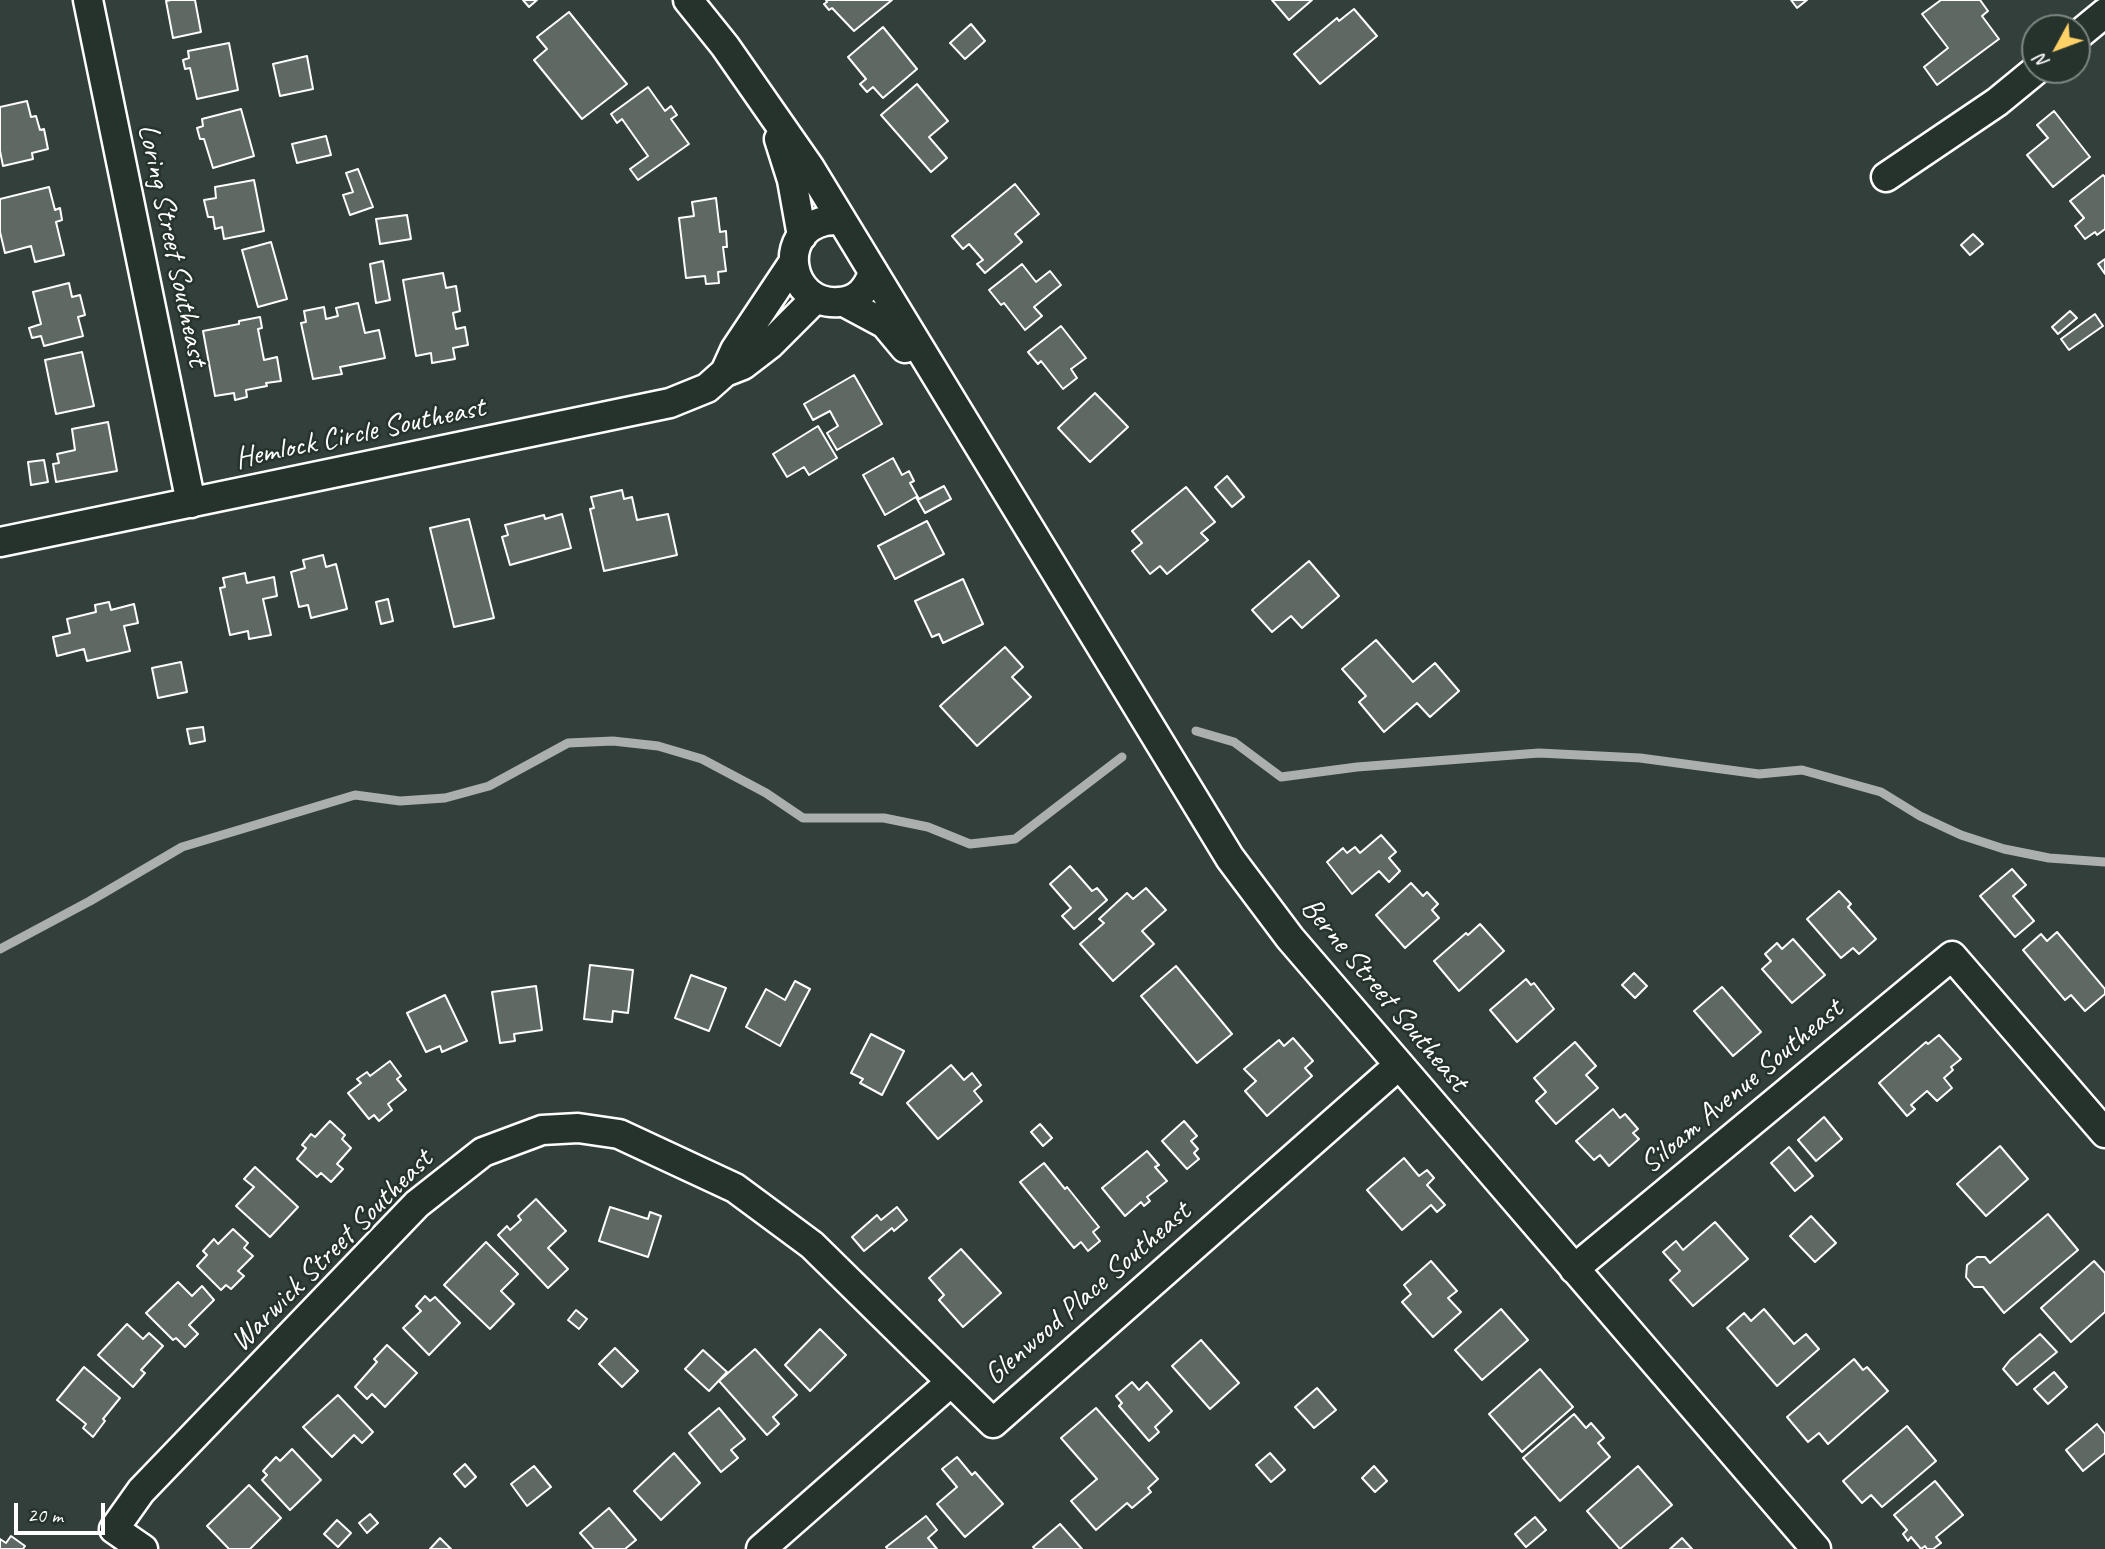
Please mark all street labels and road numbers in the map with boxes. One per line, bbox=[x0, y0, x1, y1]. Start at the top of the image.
street label: Loring Street Southeast bbox=[129, 121, 215, 369]
street label: Hemlock Circle Southeast bbox=[232, 390, 488, 478]
street label: Berne Street Southeast bbox=[1292, 891, 1476, 1099]
street label: Siloam Avenue Southeast bbox=[1633, 992, 1851, 1182]
street label: Warwick Street Southeast bbox=[223, 1142, 441, 1360]
street label: Glenwood Place Southeast bbox=[978, 1195, 1198, 1393]

